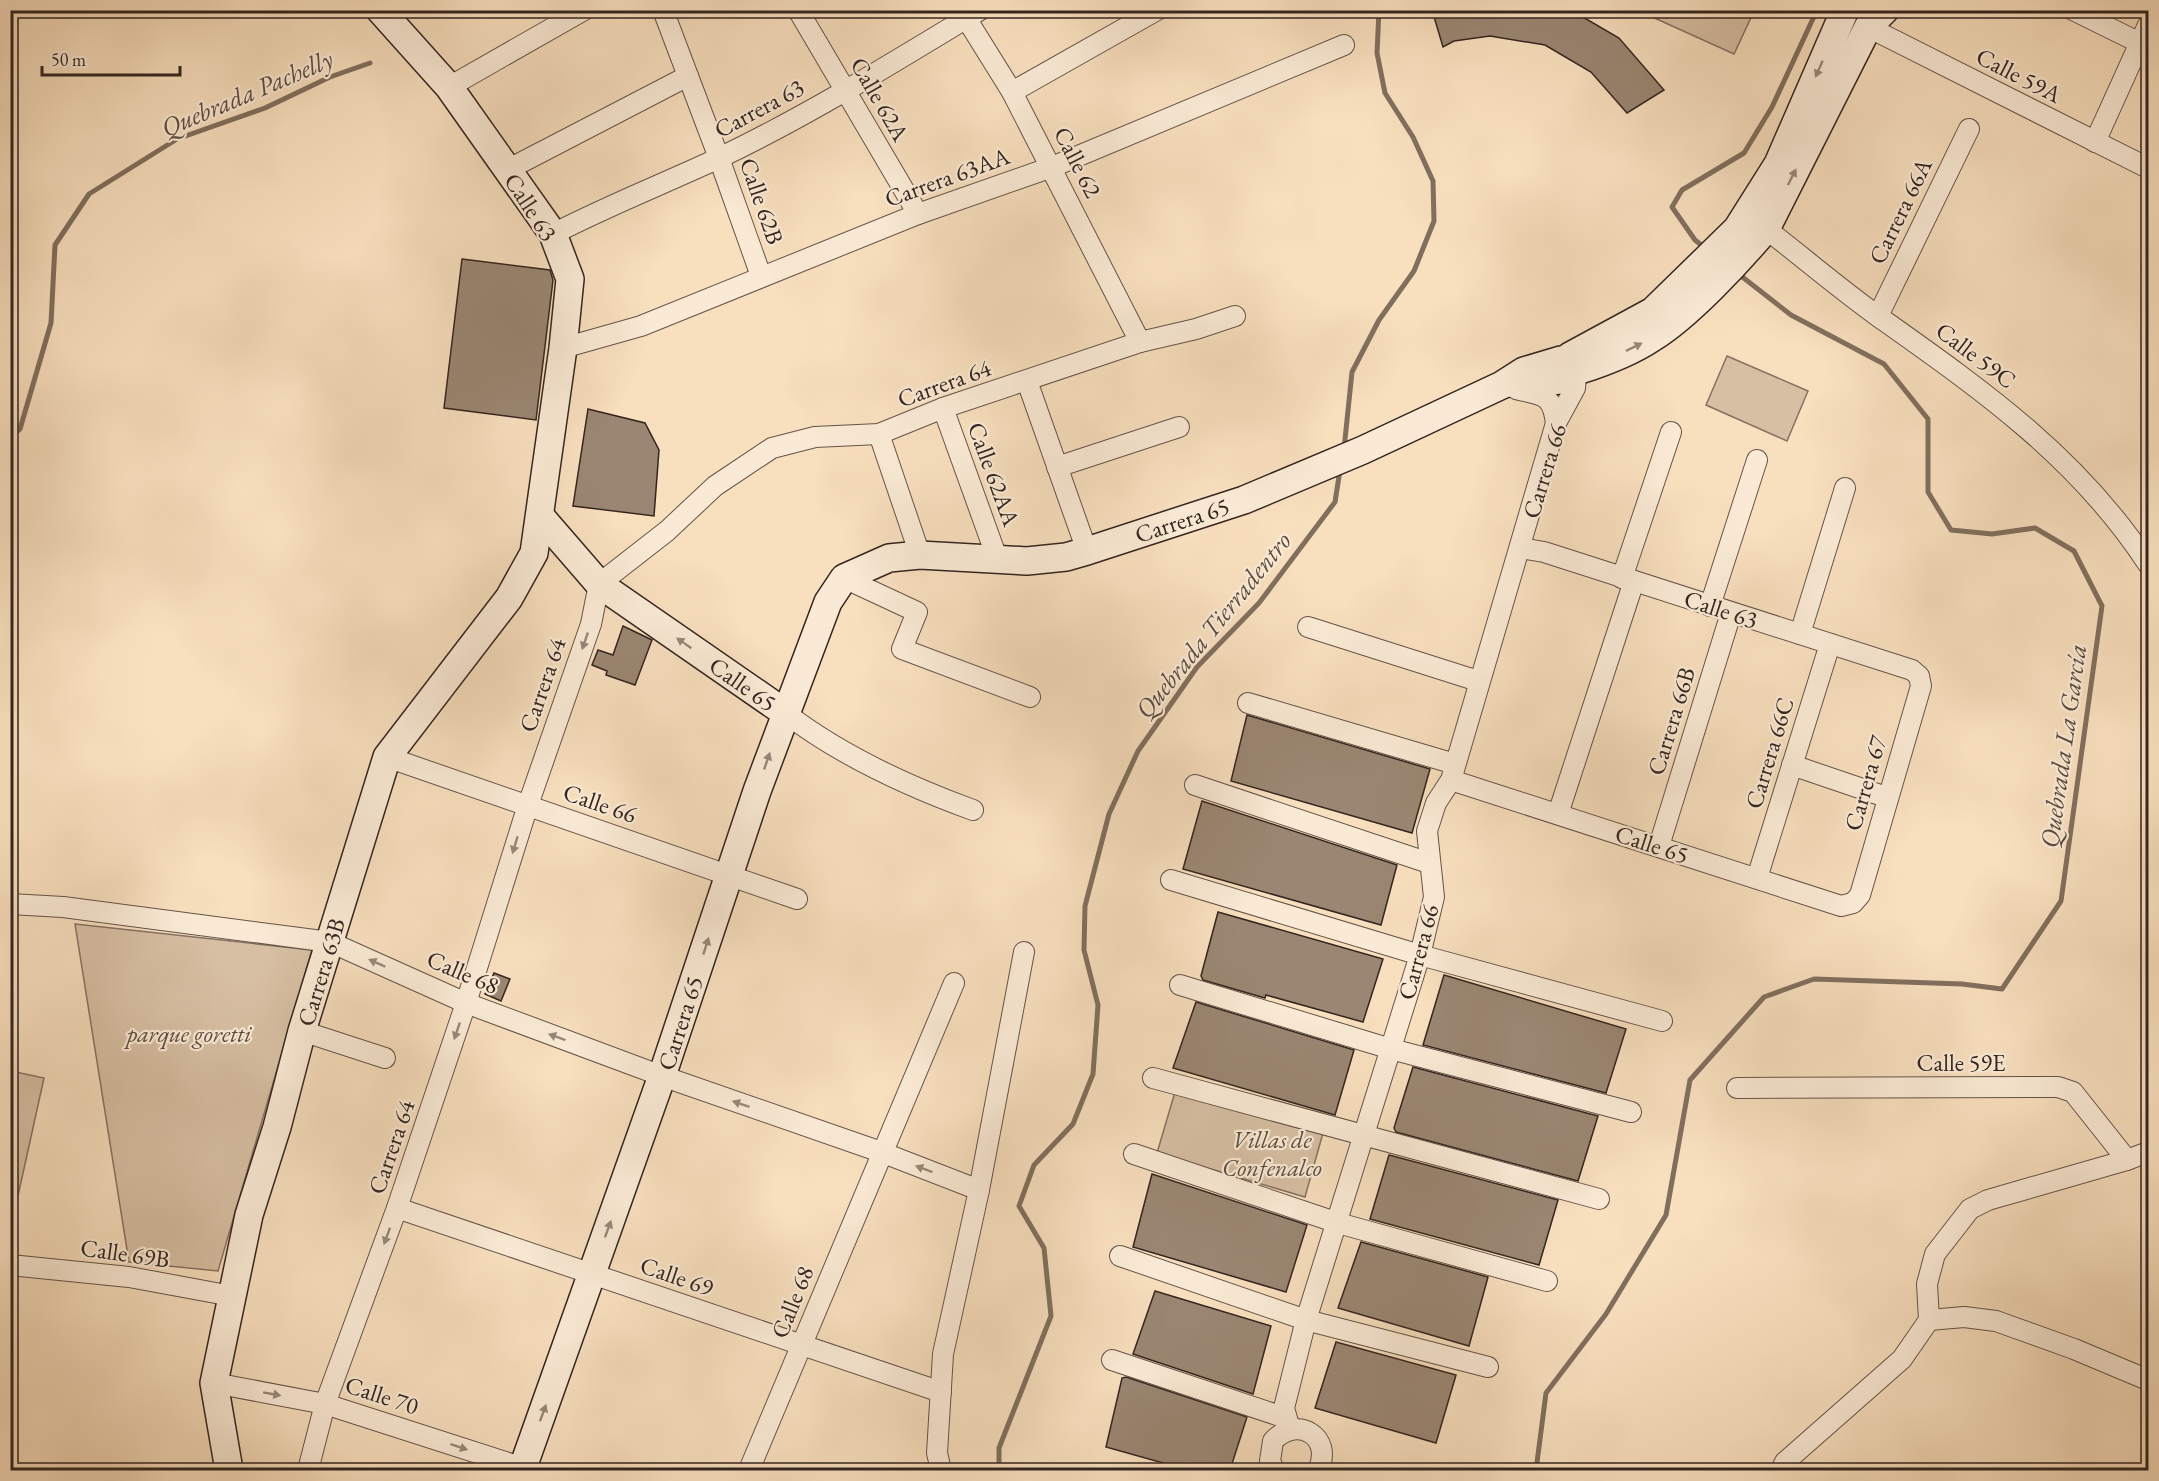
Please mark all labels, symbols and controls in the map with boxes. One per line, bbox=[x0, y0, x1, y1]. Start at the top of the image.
scale bar bbox=[42, 39, 180, 77]
street label: Calle 59A bbox=[1971, 40, 2067, 110]
water label: Quebrada Pachelly bbox=[156, 41, 339, 144]
text: 50 m bbox=[51, 48, 86, 71]
street label: Calle 62A bbox=[844, 51, 917, 147]
one-way arrow bbox=[1815, 60, 1824, 77]
street label: Carrera 63 bbox=[709, 71, 809, 145]
street label: Calle 62 bbox=[1047, 121, 1109, 203]
street label: Carrera 63AA bbox=[880, 140, 1014, 214]
street label: Carrera 66A bbox=[1861, 153, 1939, 269]
street label: Calle 62B bbox=[733, 154, 791, 248]
street label: Calle 63 bbox=[497, 167, 565, 247]
one-way arrow bbox=[1787, 168, 1797, 186]
street label: Calle 59C bbox=[1930, 315, 2022, 395]
one-way arrow bbox=[1626, 343, 1643, 352]
street label: Carrera 64 bbox=[893, 352, 996, 414]
street label: Calle 62AA bbox=[961, 418, 1027, 531]
street label: Carrera 66 bbox=[1515, 420, 1573, 522]
street label: Carrera 65 bbox=[1131, 490, 1233, 550]
water label: Quebrada Tierradentro bbox=[1127, 525, 1299, 725]
street label: Calle 63 bbox=[1680, 583, 1762, 635]
one-way arrow bbox=[580, 632, 590, 650]
street label: Carrera 64 bbox=[511, 633, 573, 736]
one-way arrow bbox=[676, 638, 693, 649]
water label: Quebrada La García bbox=[2032, 642, 2094, 850]
street label: Calle 65 bbox=[703, 650, 783, 718]
street label: Carrera 66B bbox=[1640, 663, 1702, 779]
street label: Carrera 66C bbox=[1737, 694, 1801, 812]
street label: Carrera 67 bbox=[1837, 731, 1893, 834]
one-way arrow bbox=[763, 752, 773, 770]
street label: Calle 66 bbox=[559, 776, 641, 830]
street label: Calle 65 bbox=[1611, 818, 1693, 870]
one-way arrow bbox=[510, 836, 519, 854]
street label: Carrera 66 bbox=[1390, 901, 1446, 1003]
street label: Carrera 63B bbox=[290, 914, 352, 1030]
one-way arrow bbox=[701, 937, 711, 955]
street label: Calle 68 bbox=[422, 943, 504, 1001]
one-way arrow bbox=[368, 958, 386, 967]
street label: Carrera 65 bbox=[650, 972, 710, 1074]
park label: parque goretti bbox=[124, 1018, 252, 1050]
one-way arrow bbox=[451, 1022, 461, 1040]
one-way arrow bbox=[548, 1032, 566, 1041]
street label: Calle 59E bbox=[1917, 1047, 2005, 1078]
street label: Carrera 64 bbox=[360, 1095, 422, 1198]
one-way arrow bbox=[731, 1098, 749, 1108]
park label: Villas de Confenalco bbox=[1222, 1124, 1322, 1183]
one-way arrow bbox=[915, 1164, 933, 1173]
one-way arrow bbox=[603, 1220, 613, 1238]
one-way arrow bbox=[382, 1227, 392, 1245]
street label: Calle 69B bbox=[79, 1231, 171, 1275]
street label: Calle 69 bbox=[636, 1249, 718, 1303]
street label: Calle 68 bbox=[764, 1261, 820, 1343]
street label: Calle 70 bbox=[341, 1369, 423, 1421]
one-way arrow bbox=[262, 1390, 281, 1399]
one-way arrow bbox=[538, 1404, 548, 1422]
one-way arrow bbox=[450, 1443, 468, 1452]

